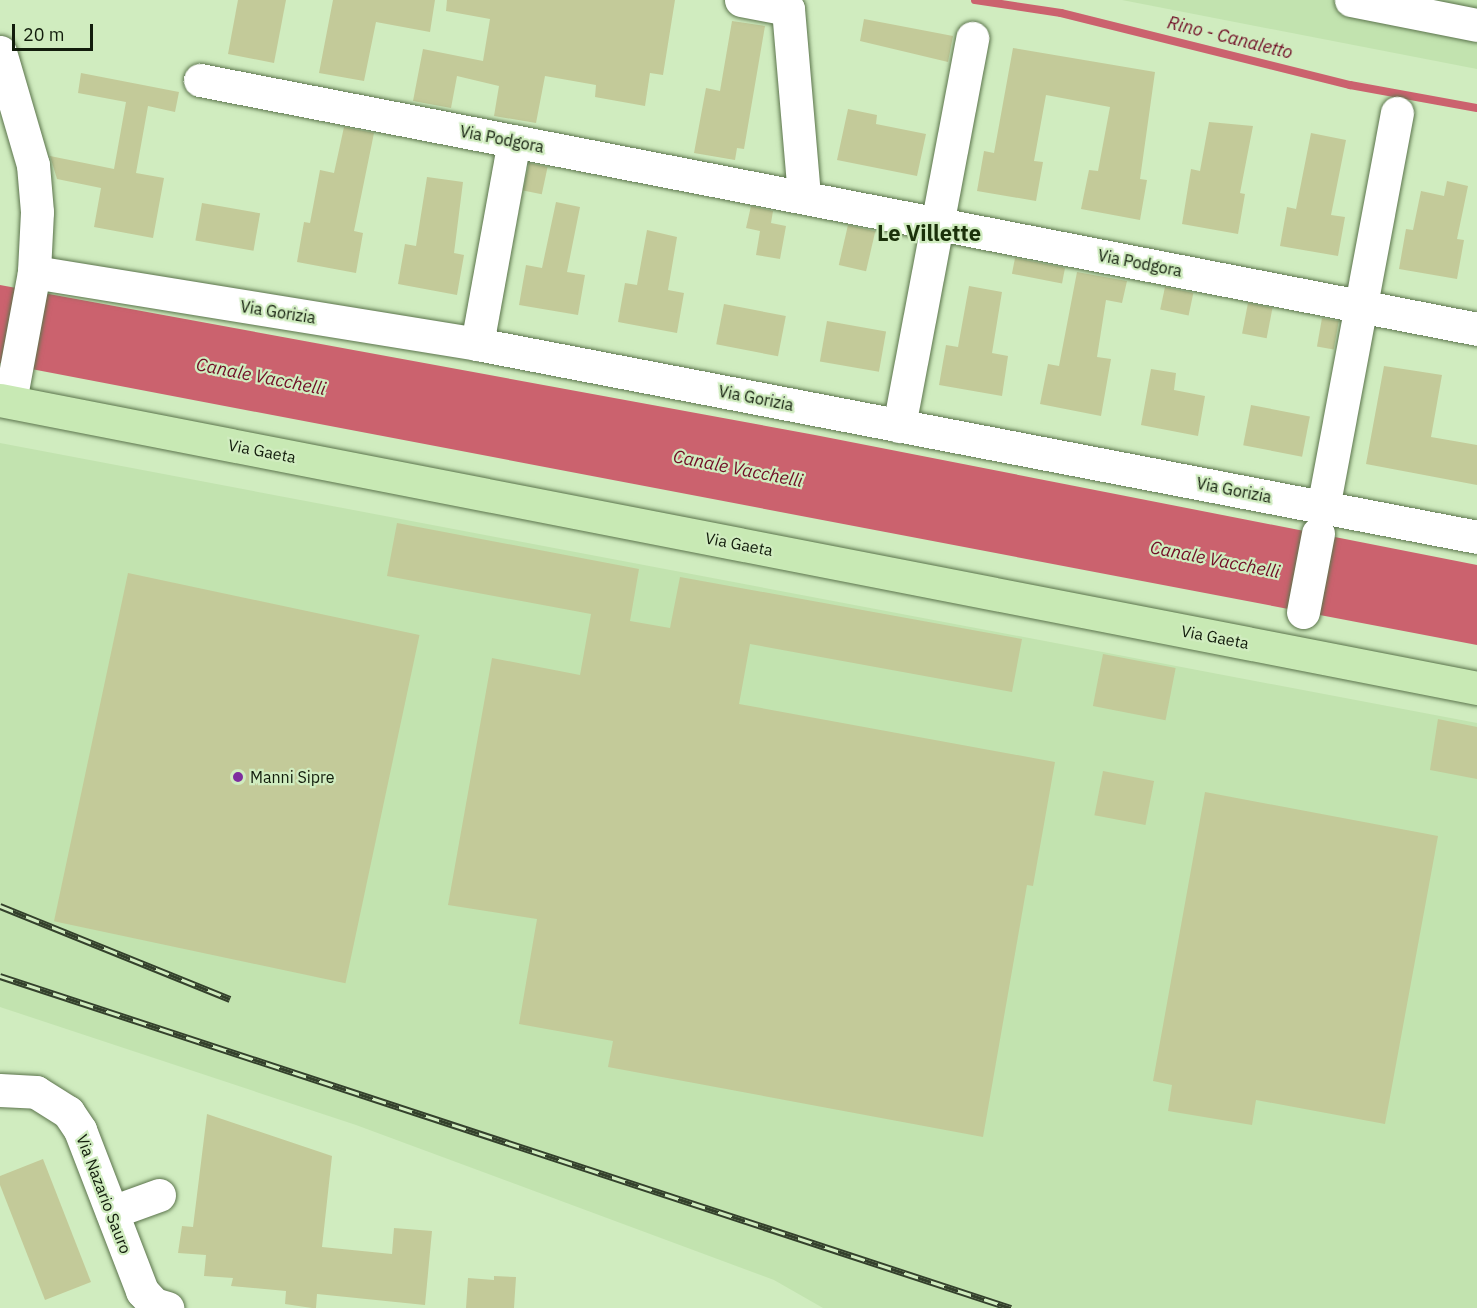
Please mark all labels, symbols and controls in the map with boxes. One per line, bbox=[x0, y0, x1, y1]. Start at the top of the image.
scale bar bbox=[15, 12, 96, 50]
water label: Rino - Canaletto bbox=[1165, 12, 1295, 64]
text: 20 m bbox=[23, 23, 65, 46]
street label: Via Podgora bbox=[458, 121, 546, 157]
district label: Le Villette bbox=[877, 220, 981, 246]
street label: Via Podgora bbox=[1096, 245, 1184, 281]
street label: Via Gorizia bbox=[239, 297, 317, 327]
water label: Canale Vacchelli bbox=[194, 354, 328, 400]
street label: Via Gorizia bbox=[717, 381, 795, 415]
street label: Via Gaeta bbox=[226, 435, 298, 467]
water label: Canale Vacchelli bbox=[671, 446, 805, 492]
street label: Via Gorizia bbox=[1195, 473, 1273, 507]
street label: Via Gaeta bbox=[703, 528, 775, 560]
water label: Canale Vacchelli bbox=[1148, 537, 1282, 583]
street label: Via Gaeta bbox=[1179, 621, 1251, 653]
place label: Manni Sipre bbox=[250, 767, 335, 787]
marker: Manni Sipre bbox=[231, 770, 245, 784]
street label: Via Nazario Sauro bbox=[72, 1132, 136, 1256]

